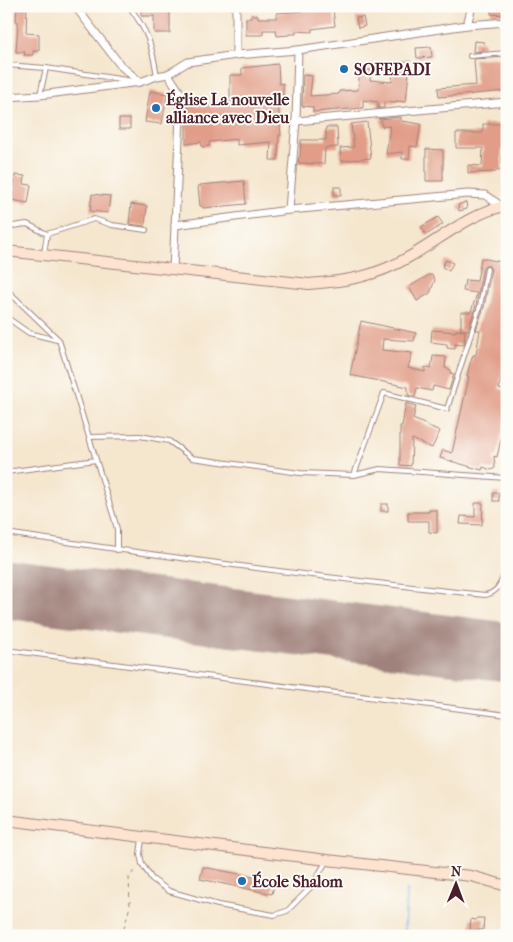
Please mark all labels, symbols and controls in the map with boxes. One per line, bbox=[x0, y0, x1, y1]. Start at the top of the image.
place label: SOFEPADI bbox=[354, 60, 432, 79]
marker: SOFEPADI bbox=[338, 63, 350, 75]
place label: Église La nouvelle alliance avec Dieu bbox=[166, 89, 290, 127]
marker: Église La nouvelle alliance avec Dieu bbox=[150, 102, 162, 114]
north arrow bbox=[430, 860, 480, 910]
text: N bbox=[451, 863, 462, 880]
place label: École Shalom bbox=[252, 871, 343, 891]
marker: École Shalom bbox=[236, 875, 248, 887]

